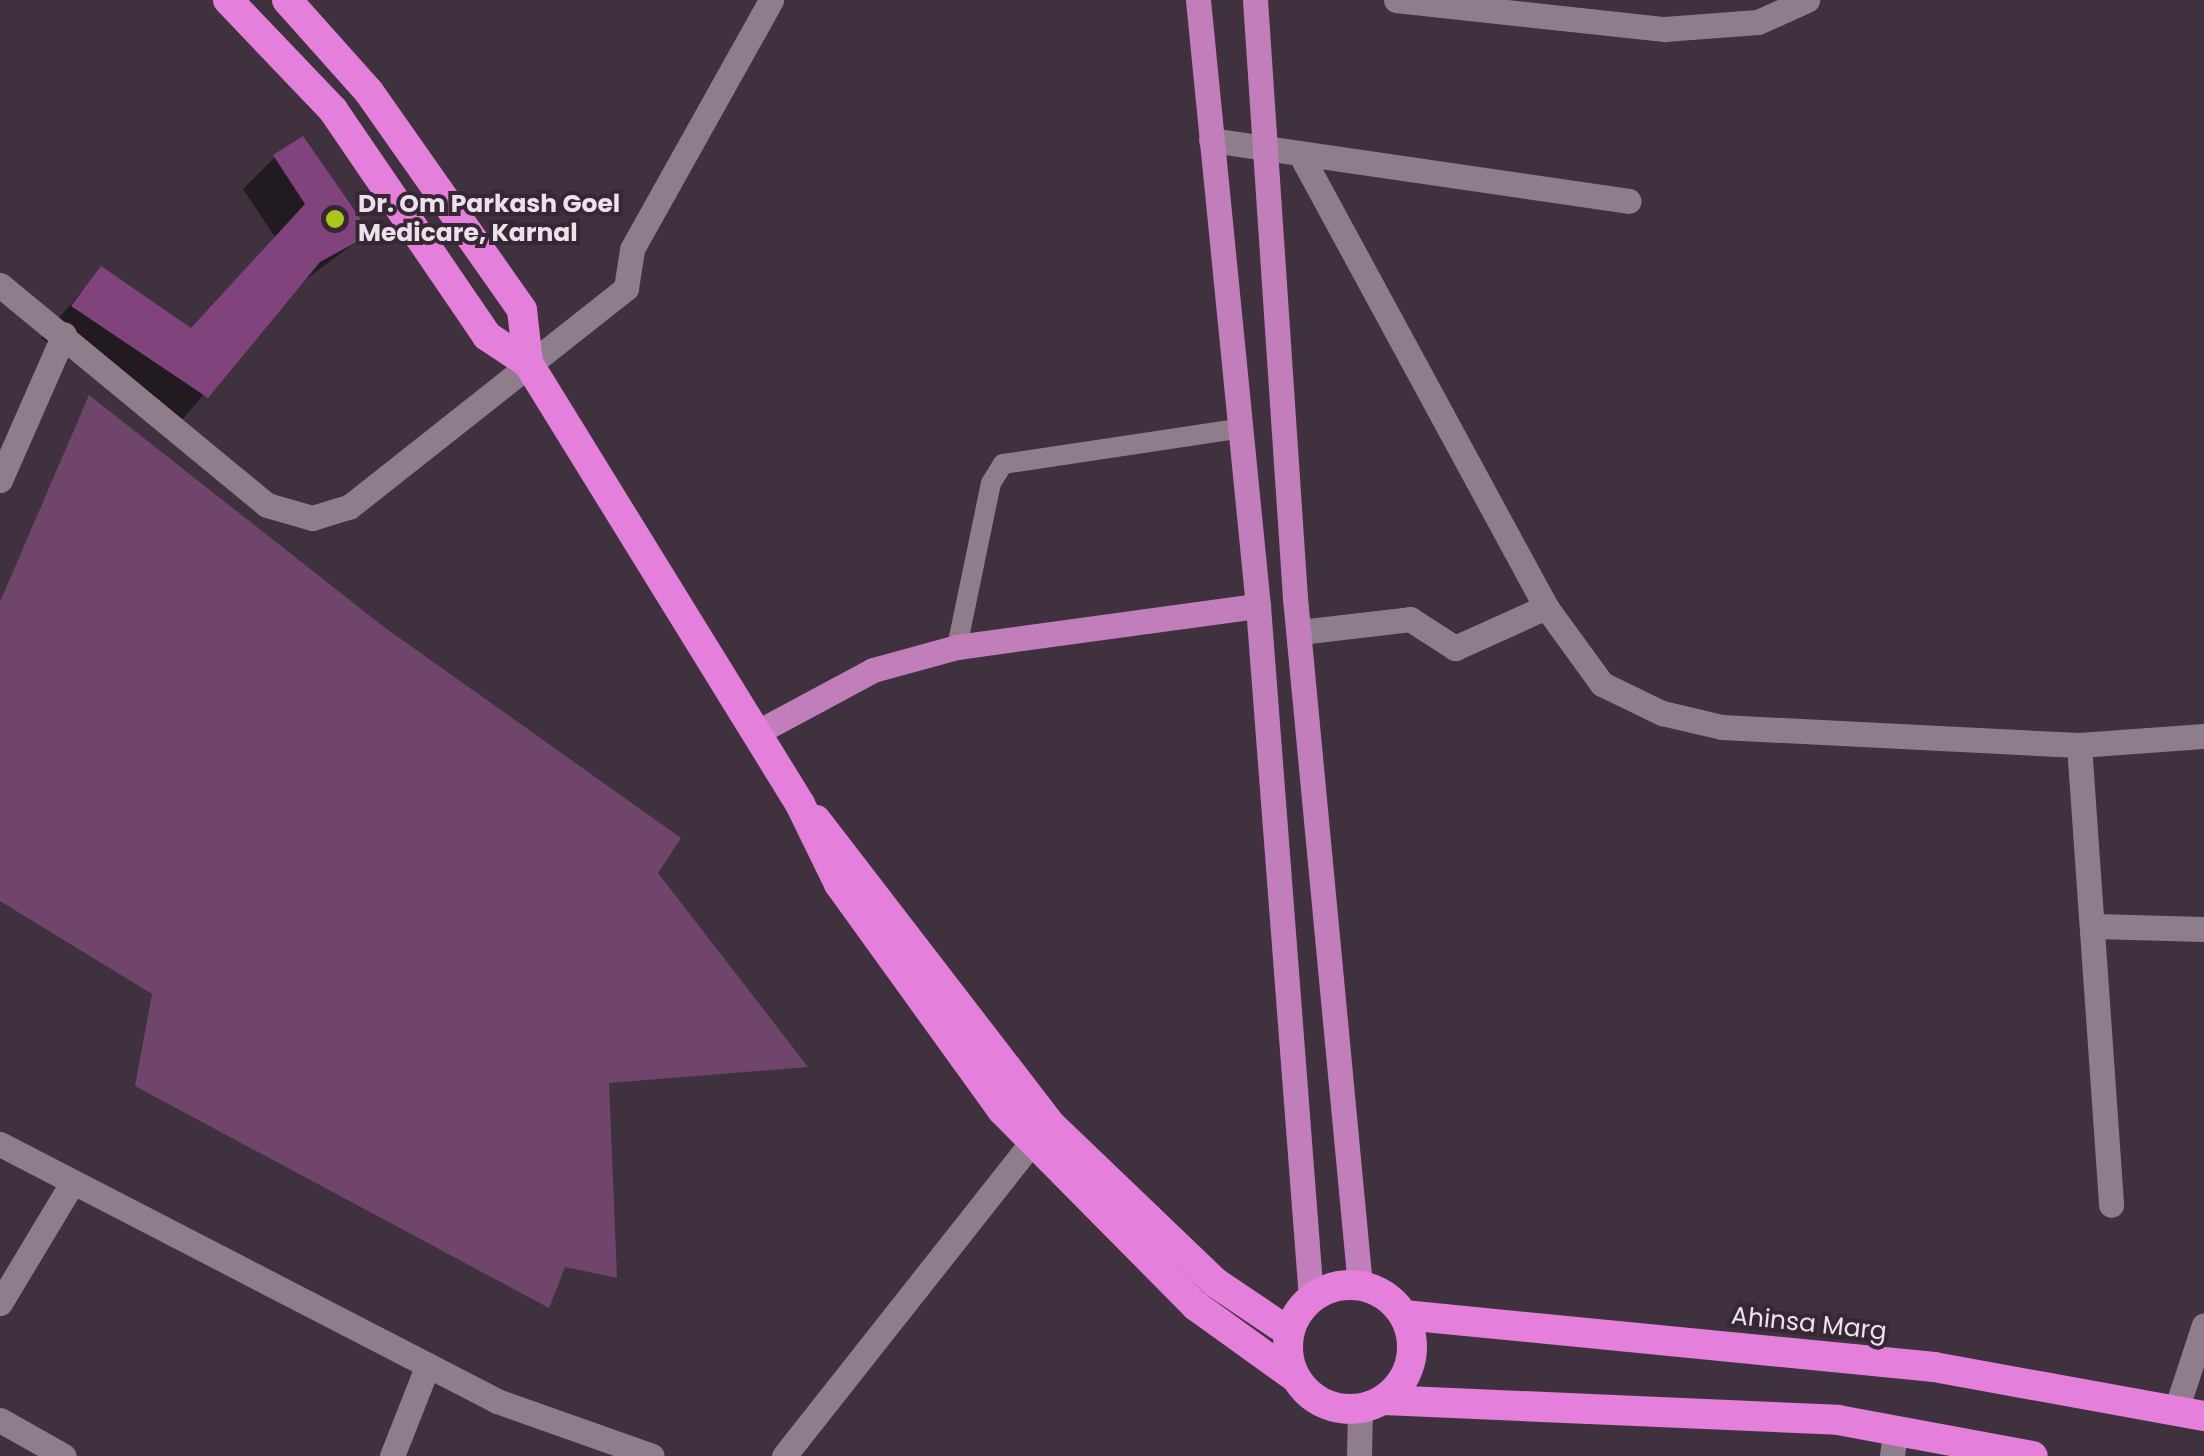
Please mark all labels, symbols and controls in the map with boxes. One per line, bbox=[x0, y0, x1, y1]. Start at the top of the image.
place label: Dr. Om Parkash Goel Medicare, Karnal bbox=[358, 190, 620, 249]
marker: Dr. Om Parkash Goel Medicare, Karnal bbox=[322, 206, 348, 232]
street label: Ahinsa Marg bbox=[1730, 1301, 1888, 1347]

